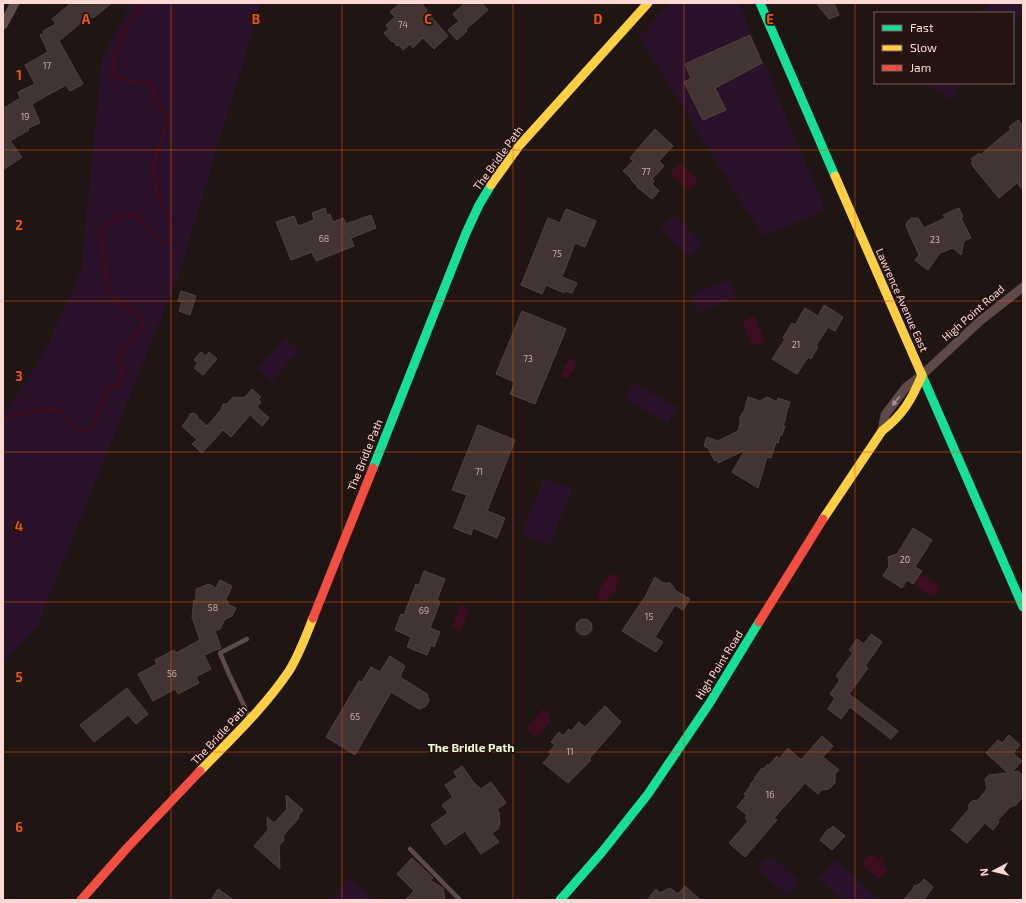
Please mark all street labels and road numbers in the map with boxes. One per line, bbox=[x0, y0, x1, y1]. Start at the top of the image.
street label: The Bridle Path bbox=[470, 123, 525, 192]
street label: Lawrence Avenue East bbox=[874, 246, 931, 354]
street label: High Point Road bbox=[939, 282, 1007, 343]
street label: The Bridle Path bbox=[344, 417, 385, 493]
street label: High Point Road bbox=[692, 628, 745, 702]
street label: The Bridle Path bbox=[188, 702, 249, 767]

